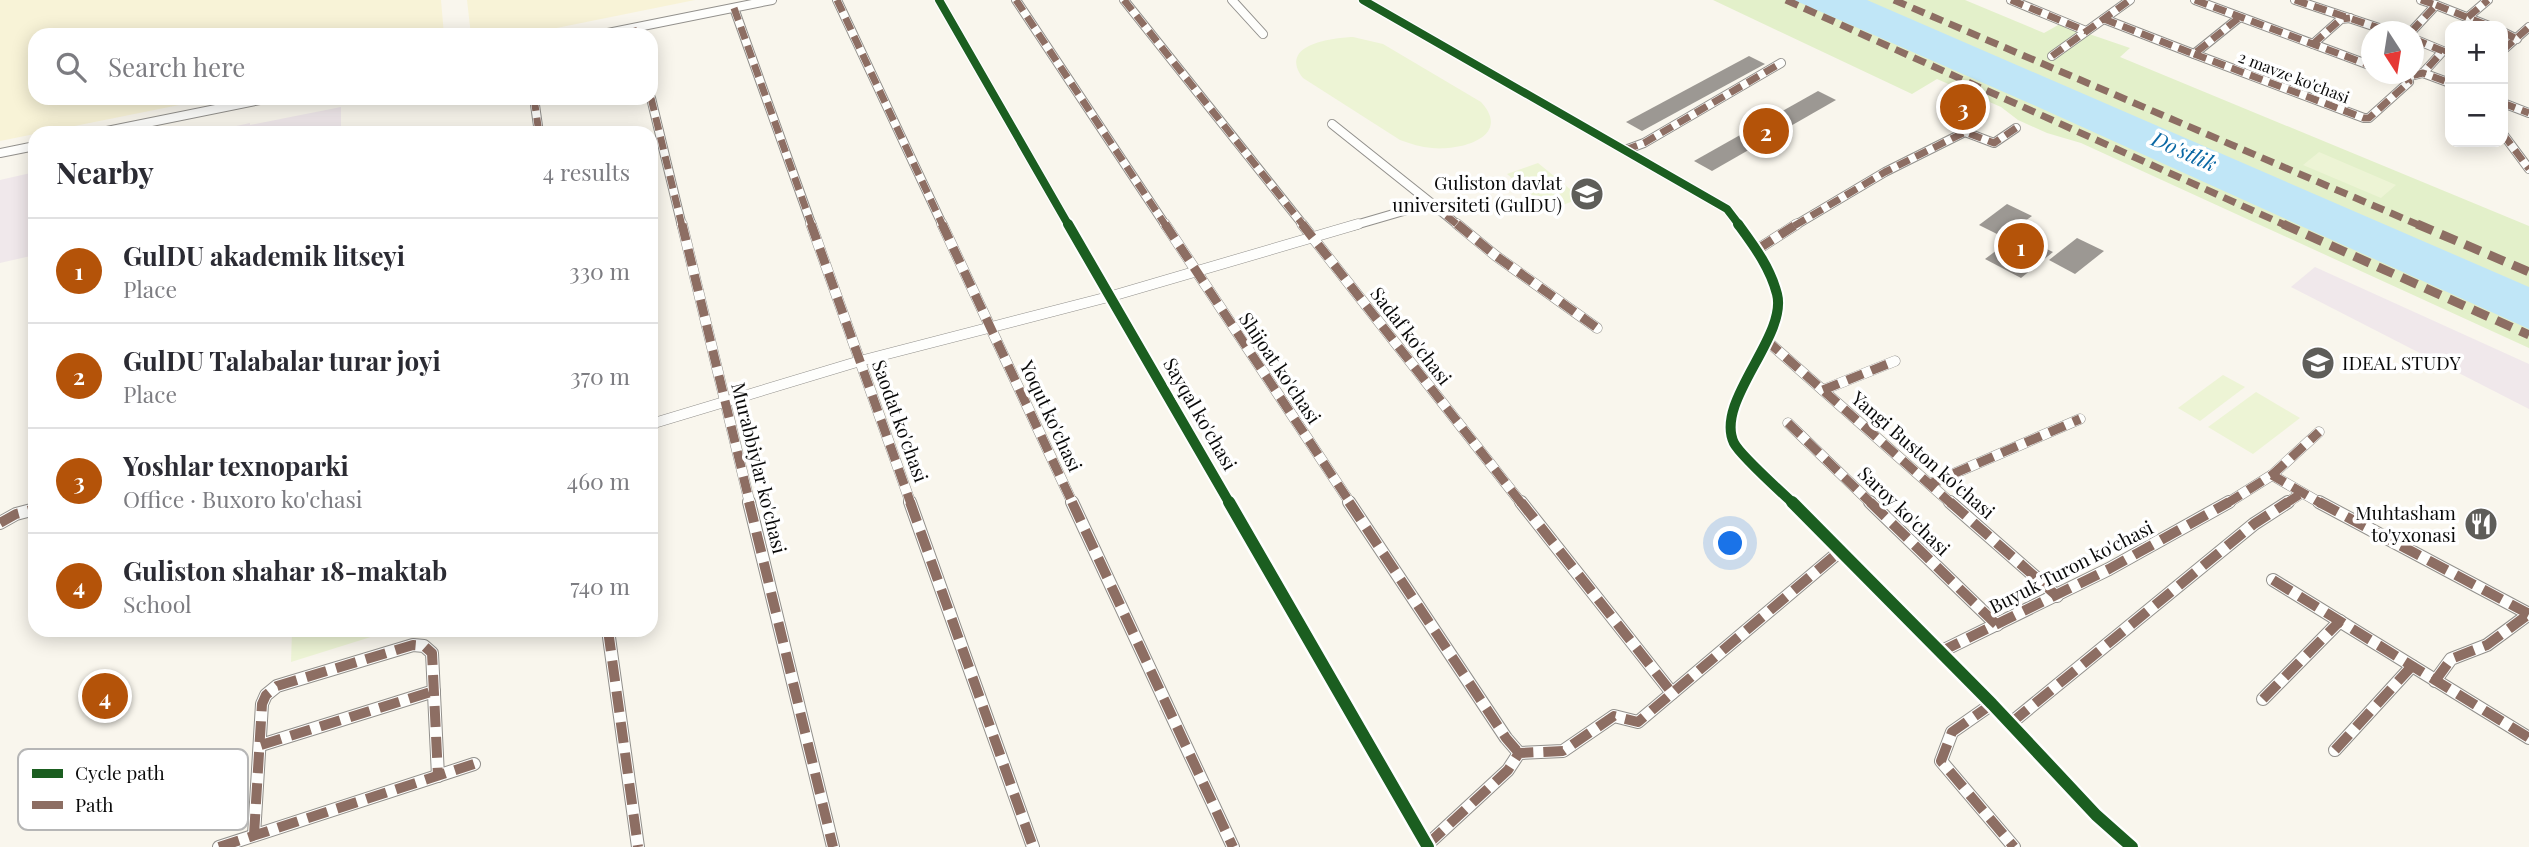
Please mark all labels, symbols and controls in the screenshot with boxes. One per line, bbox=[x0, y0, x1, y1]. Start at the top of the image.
north arrow bbox=[2361, 21, 2424, 84]
map controls bbox=[2445, 21, 2508, 147]
button: + bbox=[2445, 21, 2508, 84]
search box bbox=[28, 28, 658, 105]
street label: 2 mavze ko'chasi bbox=[2236, 46, 2353, 107]
icon: search bbox=[52, 48, 90, 86]
text: Search here bbox=[108, 49, 245, 84]
pin: 3 bbox=[1940, 81, 1986, 133]
button: − bbox=[2445, 84, 2508, 147]
pin: 2 bbox=[1743, 105, 1789, 157]
water label: Do'stlik bbox=[2147, 123, 2222, 177]
text: Nearby bbox=[56, 152, 154, 192]
text: 4 results bbox=[543, 156, 630, 187]
place label: Guliston davlat universiteti (GulDU) bbox=[1392, 169, 1562, 217]
school or university icon: Guliston davlat universiteti (GulDU) bbox=[1568, 175, 1606, 213]
pin: 1 bbox=[1998, 220, 2044, 272]
text: GulDU akademik litseyi bbox=[123, 238, 405, 273]
text: 1 bbox=[75, 255, 83, 286]
text: 330 m bbox=[569, 255, 630, 286]
text: Place bbox=[123, 273, 177, 304]
street label: Sadaf ko'chasi bbox=[1365, 281, 1459, 390]
street label: Shijoat ko'chasi bbox=[1234, 306, 1328, 429]
text: GulDU Talabalar turar joyi bbox=[123, 343, 441, 378]
school or university icon: IDEAL STUDY bbox=[2299, 344, 2337, 382]
place label: IDEAL STUDY bbox=[2342, 349, 2461, 375]
street label: Sayqal ko'chasi bbox=[1158, 352, 1244, 475]
street label: Yoqut ko'chasi bbox=[1014, 355, 1089, 476]
street label: Saodat ko'chasi bbox=[867, 356, 935, 486]
text: 2 bbox=[73, 360, 85, 391]
text: 370 m bbox=[570, 360, 630, 391]
text: Place bbox=[123, 378, 177, 409]
street label: Murabbiylar ko'chasi bbox=[726, 379, 794, 557]
street label: Yangi Buston ko'chasi bbox=[1846, 384, 2001, 524]
text: Yoshlar texnoparki bbox=[123, 448, 349, 483]
street label: Saroy ko'chasi bbox=[1853, 460, 1957, 561]
text: 3 bbox=[73, 465, 85, 496]
text: 460 m bbox=[567, 465, 630, 496]
text: Office · Buxoro ko'chasi bbox=[123, 483, 362, 514]
place label: Muhtasham to'yxonasi bbox=[2355, 499, 2456, 547]
restaurant icon: Muhtasham to'yxonasi bbox=[2462, 505, 2500, 543]
street label: Buyuk Turon ko'chasi bbox=[1984, 513, 2157, 619]
your location bbox=[1713, 526, 1747, 560]
text: Guliston shahar 18-maktab bbox=[123, 553, 447, 588]
text: 4 bbox=[73, 570, 85, 601]
text: 740 m bbox=[570, 570, 630, 601]
text: School bbox=[123, 588, 192, 619]
pin: 4 bbox=[82, 670, 128, 722]
legend bbox=[18, 749, 248, 830]
text: Cycle path bbox=[75, 759, 165, 785]
text: Path bbox=[75, 791, 113, 817]

